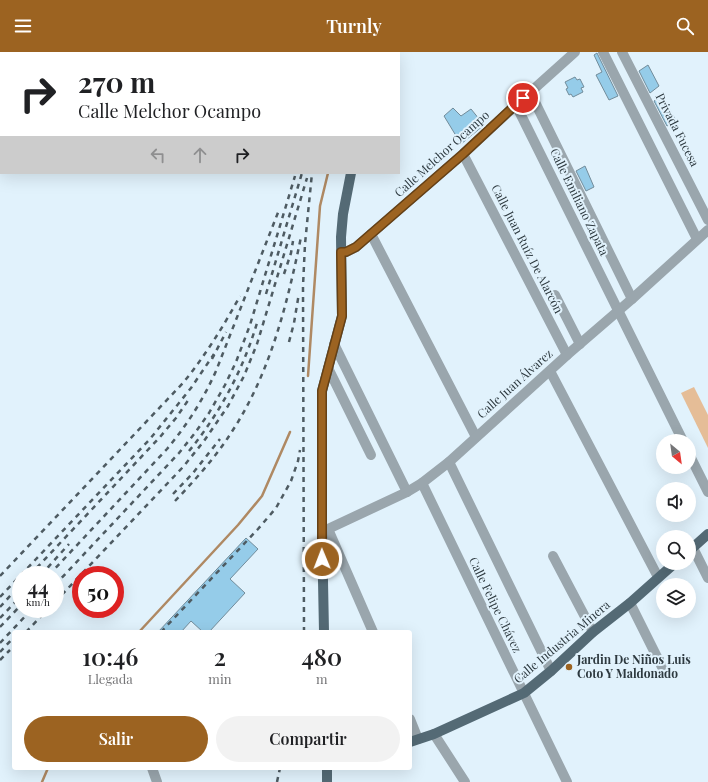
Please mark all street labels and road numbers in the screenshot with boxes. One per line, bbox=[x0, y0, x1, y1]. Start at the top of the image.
street label: Privada Fucesa bbox=[652, 90, 703, 169]
street label: Calle Melchor Ocampo bbox=[391, 106, 492, 200]
street label: Calle Emiliano Zapata bbox=[547, 145, 613, 258]
street label: Calle Juan Ruíz De Alarcón bbox=[488, 181, 567, 316]
street label: Calle Juan Álvarez bbox=[473, 345, 556, 421]
street label: Calle Felipe Chávez bbox=[466, 554, 526, 655]
street label: Calle Industria Minera bbox=[510, 596, 613, 686]

